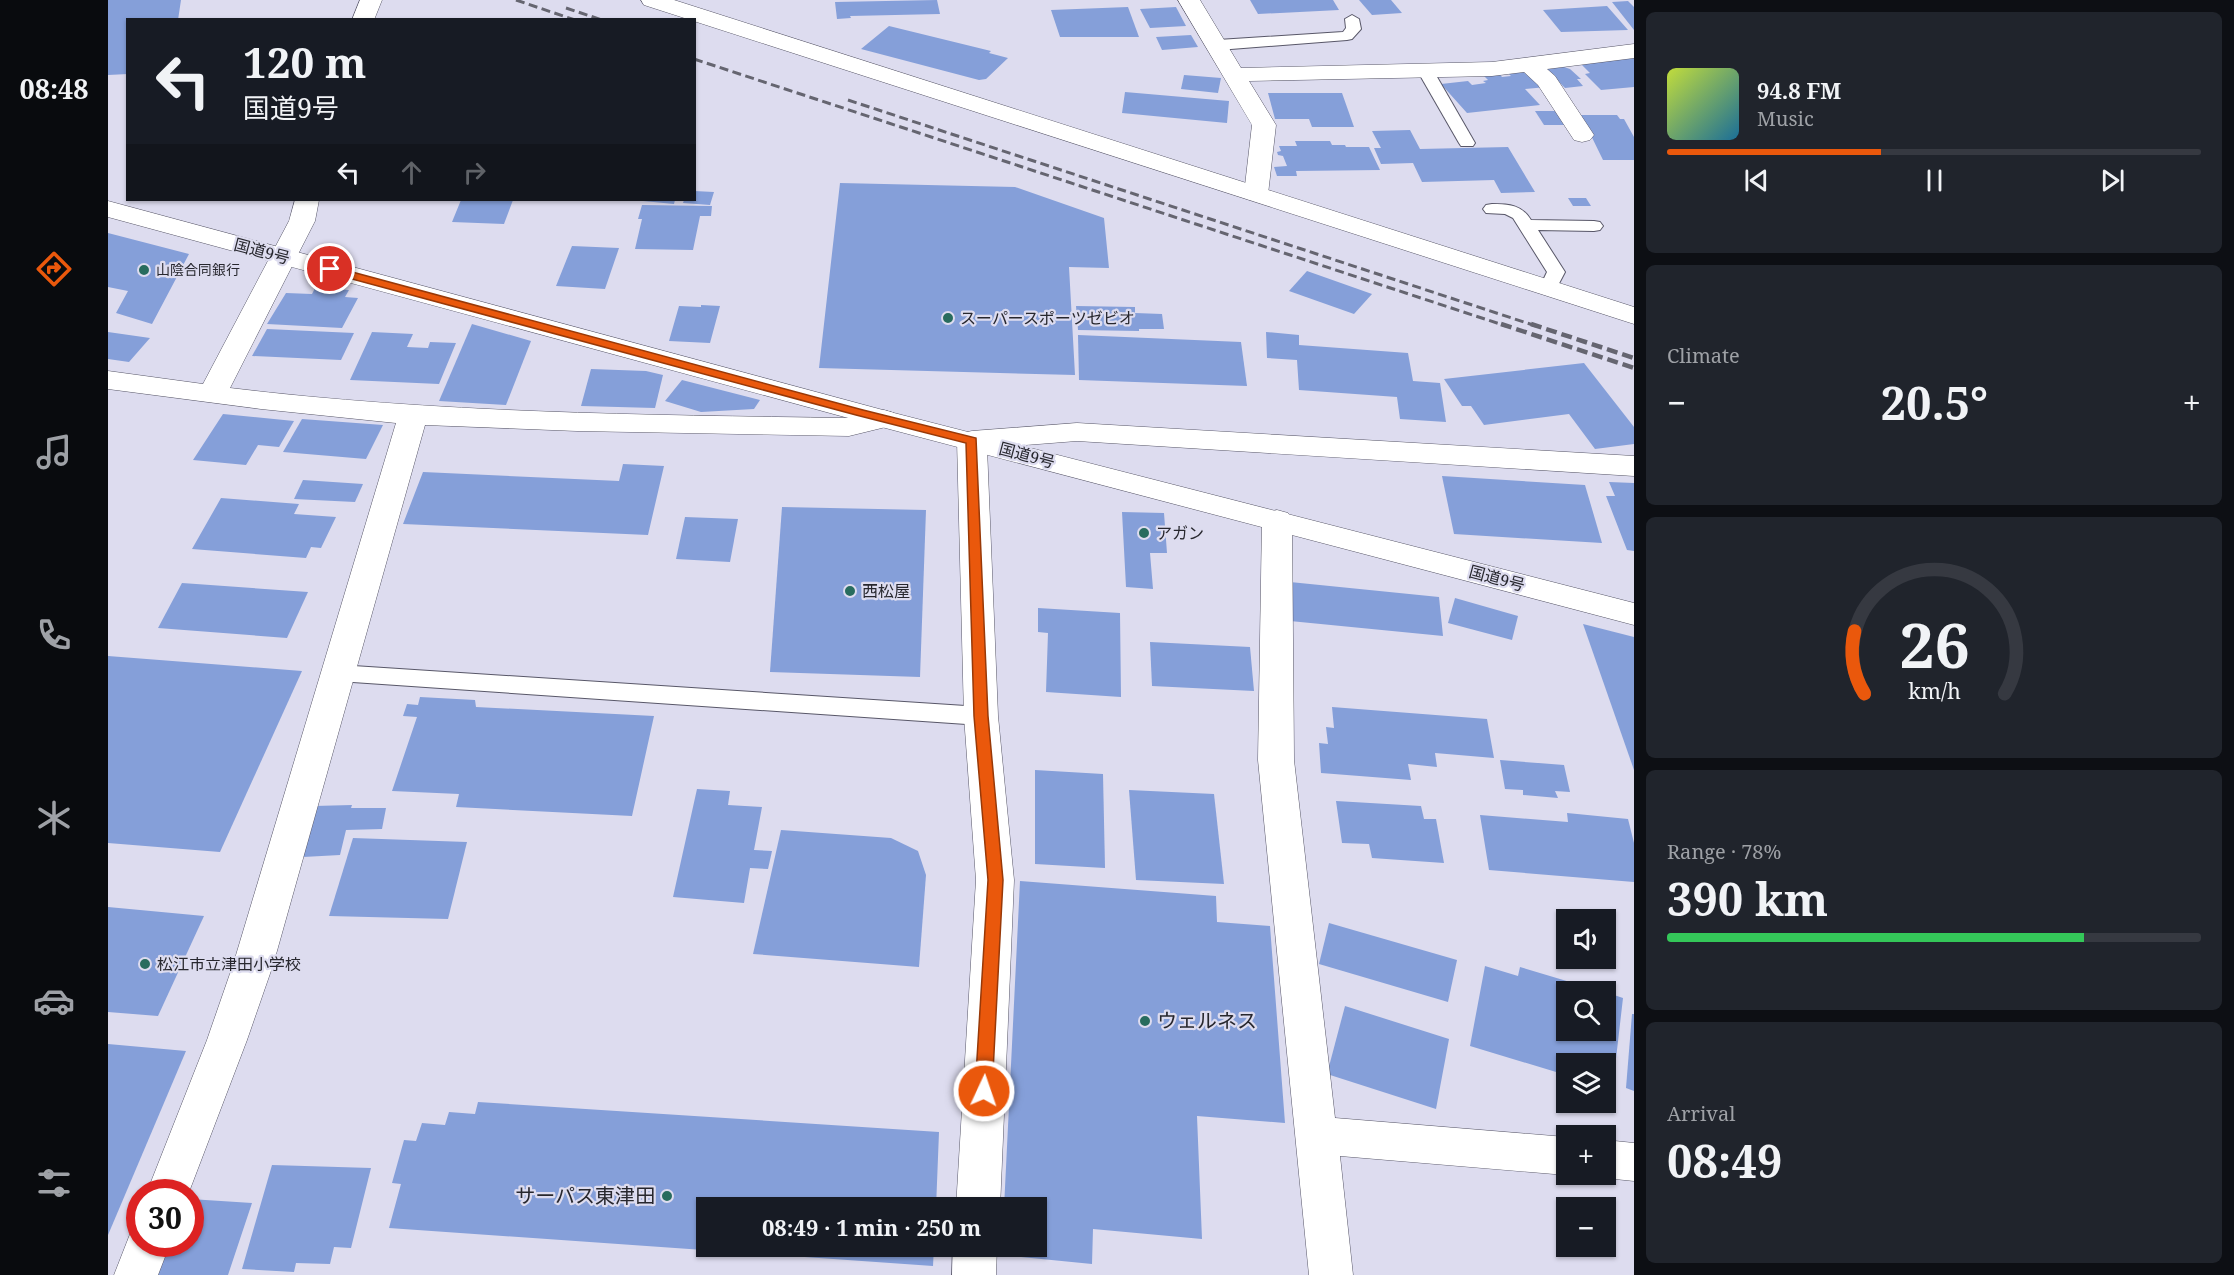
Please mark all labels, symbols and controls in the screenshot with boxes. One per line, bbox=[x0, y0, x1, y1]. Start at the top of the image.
text: 120 m bbox=[243, 33, 367, 90]
icon: left bbox=[144, 42, 222, 120]
text: 08:48 bbox=[19, 70, 89, 107]
text: 94.8 FM bbox=[1757, 75, 1841, 105]
text: 国道9号 bbox=[243, 89, 339, 126]
text: Music bbox=[1757, 105, 1814, 132]
icon: left bbox=[332, 156, 365, 189]
icon: ahead bbox=[395, 156, 428, 189]
icon: right bbox=[458, 156, 491, 189]
icon: previous bbox=[1740, 164, 1773, 197]
icon: pause bbox=[1918, 164, 1951, 197]
icon: next bbox=[2096, 164, 2129, 197]
street label: 国道9号 bbox=[232, 233, 292, 269]
pin bbox=[304, 243, 355, 294]
icon: directions bbox=[33, 248, 75, 290]
icon: arrive bbox=[313, 252, 346, 285]
place label: 山陰合同銀行 bbox=[156, 260, 240, 279]
marker: 山陰合同銀行 bbox=[137, 263, 151, 277]
place label: スーパースポーツゼビオ bbox=[960, 307, 1135, 329]
marker: スーパースポーツゼビオ bbox=[941, 311, 955, 325]
text: Climate bbox=[1667, 342, 1740, 369]
text: 20.5° bbox=[1881, 372, 1988, 433]
text: − bbox=[1667, 380, 1686, 425]
text: + bbox=[2183, 380, 2201, 425]
icon: music bbox=[33, 431, 75, 473]
street label: 国道9号 bbox=[997, 437, 1057, 473]
place label: アガン bbox=[1156, 522, 1204, 544]
marker: アガン bbox=[1137, 526, 1151, 540]
street label: 国道9号 bbox=[1467, 560, 1527, 596]
place label: 西松屋 bbox=[862, 580, 910, 602]
marker: 西松屋 bbox=[843, 584, 857, 598]
text: 26 bbox=[1899, 602, 1969, 687]
icon: phone bbox=[33, 614, 75, 656]
text: km/h bbox=[1908, 677, 1961, 706]
icon: climate bbox=[33, 797, 75, 839]
text: Range · 78% bbox=[1667, 838, 1781, 865]
text: 390 km bbox=[1667, 868, 1828, 929]
map controls bbox=[1556, 909, 1616, 1257]
button: sound bbox=[1556, 909, 1616, 969]
place label: 松江市立津田小学校 bbox=[157, 953, 301, 975]
marker: 松江市立津田小学校 bbox=[138, 957, 152, 971]
icon: car bbox=[33, 980, 75, 1022]
button: search bbox=[1556, 981, 1616, 1041]
place label: ウェルネス bbox=[1157, 1007, 1257, 1034]
marker: ウェルネス bbox=[1138, 1014, 1152, 1028]
button: layers bbox=[1556, 1053, 1616, 1113]
position arrow bbox=[952, 1059, 1016, 1123]
text: Arrival bbox=[1667, 1100, 1735, 1127]
button: + bbox=[1556, 1125, 1616, 1185]
text: 08:49 bbox=[1667, 1130, 1782, 1191]
icon: filters bbox=[33, 1162, 75, 1204]
speed limit sign: 30 bbox=[126, 1179, 204, 1257]
place label: サーパス東津田 bbox=[515, 1182, 655, 1209]
marker: サーパス東津田 bbox=[660, 1189, 674, 1203]
button: − bbox=[1556, 1197, 1616, 1257]
text: 08:49 · 1 min · 250 m bbox=[762, 1212, 981, 1242]

